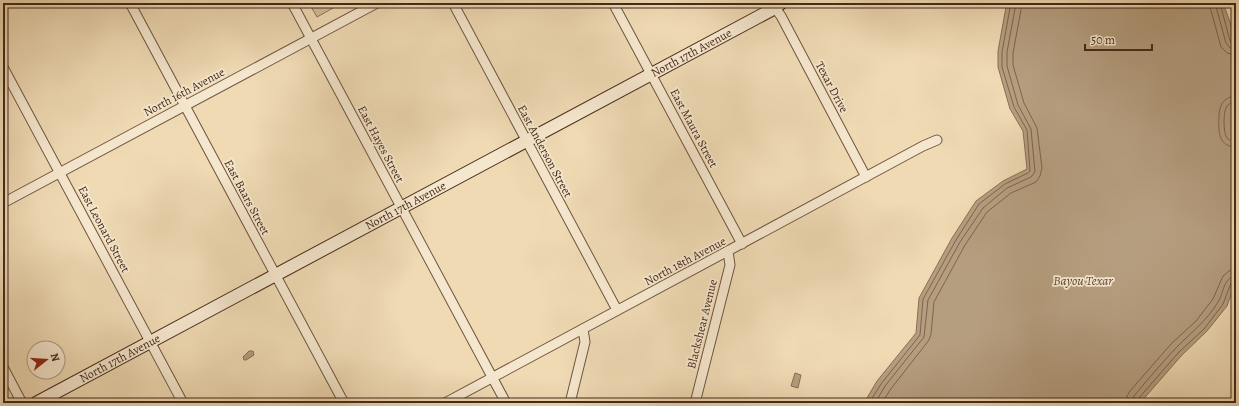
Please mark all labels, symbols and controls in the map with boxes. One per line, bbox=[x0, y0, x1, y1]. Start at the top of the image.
street label: North 17th Avenue bbox=[648, 25, 735, 81]
scale bar bbox=[1085, 26, 1152, 52]
text: 50 m bbox=[1091, 32, 1115, 48]
street label: Texar Drive bbox=[812, 59, 852, 115]
street label: North 16th Avenue bbox=[141, 64, 227, 120]
street label: East Maura Street bbox=[666, 86, 722, 171]
street label: East Anderson Street bbox=[514, 102, 576, 200]
street label: East Hayes Street bbox=[354, 103, 408, 185]
street label: East Baars Street bbox=[220, 156, 274, 238]
street label: North 17th Avenue bbox=[362, 177, 449, 234]
street label: East Leonard Street bbox=[74, 183, 134, 275]
street label: North 18th Avenue bbox=[641, 233, 729, 289]
water label: Bayou Texar bbox=[1053, 272, 1113, 289]
street label: Blackshear Avenue bbox=[683, 278, 721, 370]
street label: North 17th Avenue bbox=[77, 330, 163, 386]
north arrow bbox=[26, 340, 66, 380]
text: N bbox=[47, 351, 63, 363]

